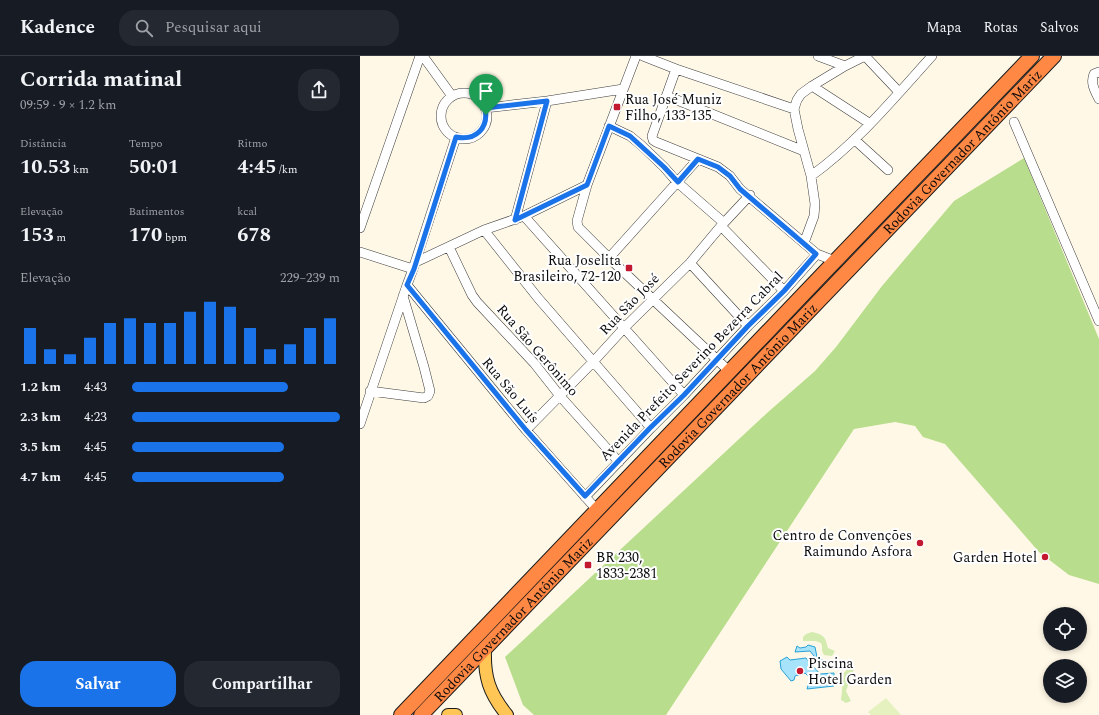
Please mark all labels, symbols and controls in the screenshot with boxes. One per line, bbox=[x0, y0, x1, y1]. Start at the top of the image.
search box bbox=[119, 10, 399, 46]
text: Kadence bbox=[20, 13, 95, 42]
text: Pesquisar aqui bbox=[165, 16, 262, 39]
icon: search bbox=[133, 17, 155, 39]
text: Mapa bbox=[926, 17, 961, 38]
text: Rotas bbox=[983, 17, 1018, 38]
text: Salvos bbox=[1040, 17, 1079, 38]
text: Corrida matinal bbox=[20, 63, 182, 96]
street label: Rodovia Governador Antônio Mariz bbox=[878, 65, 1047, 240]
button: share bbox=[298, 69, 340, 111]
pin bbox=[469, 74, 503, 115]
icon: arrive bbox=[475, 80, 497, 102]
place label: Rua José Muniz Filho, 133-135 bbox=[625, 89, 722, 126]
text: 09:59 · 9 × 1.2 km bbox=[20, 95, 116, 115]
marker: Rua José Muniz Filho, 133-135 bbox=[612, 102, 622, 112]
text: Distância bbox=[20, 135, 66, 152]
text: Tempo bbox=[129, 135, 163, 152]
text: Ritmo bbox=[237, 135, 267, 152]
text: 10.53 bbox=[20, 152, 70, 182]
text: 50:01 bbox=[129, 152, 179, 182]
text: 4:45 bbox=[237, 152, 276, 182]
text: km bbox=[70, 161, 89, 178]
text: /km bbox=[276, 161, 297, 178]
text: Elevação bbox=[20, 203, 63, 220]
text: Batimentos bbox=[129, 203, 184, 220]
text: kcal bbox=[237, 203, 257, 220]
text: 153 bbox=[20, 220, 54, 250]
text: 170 bbox=[129, 220, 162, 250]
text: 678 bbox=[237, 220, 271, 250]
text: m bbox=[54, 229, 66, 246]
text: bpm bbox=[162, 229, 187, 246]
place label: Rua Joselita Brasileiro, 72-120 bbox=[513, 250, 621, 287]
marker: Rua Joselita Brasileiro, 72-120 bbox=[624, 263, 634, 273]
street label: Avenida Prefeito Severino Bezerra Cabral bbox=[595, 267, 788, 466]
text: Elevação bbox=[20, 268, 71, 288]
text: 229–239 m bbox=[280, 268, 340, 288]
street label: Rua São José bbox=[594, 269, 664, 340]
street label: Rodovia Governador Antônio Mariz bbox=[653, 298, 823, 473]
street label: Rua São Gerônimo bbox=[492, 300, 584, 401]
street label: Rua São Luís bbox=[477, 353, 544, 428]
text: 1.2 km bbox=[20, 377, 61, 397]
text: 4:43 bbox=[84, 377, 107, 397]
text: 2.3 km bbox=[20, 407, 61, 427]
text: 4:23 bbox=[84, 407, 107, 427]
text: 3.5 km bbox=[20, 437, 61, 457]
text: 4:45 bbox=[84, 437, 107, 457]
text: 4.7 km bbox=[20, 467, 61, 487]
text: 4:45 bbox=[84, 467, 107, 487]
place label: Centro de Convenções Raimundo Asfora bbox=[773, 525, 912, 562]
street label: Rodovia Governador Antônio Mariz bbox=[429, 532, 598, 707]
marker: Centro de Convenções Raimundo Asfora bbox=[915, 538, 925, 548]
place label: BR 230, 1833-2381 bbox=[596, 547, 657, 584]
place label: Garden Hotel bbox=[953, 547, 1037, 568]
marker: Garden Hotel bbox=[1040, 552, 1050, 562]
marker: BR 230, 1833-2381 bbox=[583, 560, 593, 570]
map controls bbox=[1043, 607, 1087, 703]
button: locate bbox=[1043, 607, 1087, 651]
place label: Piscina Hotel Garden bbox=[808, 653, 892, 690]
button: layers bbox=[1043, 659, 1087, 703]
button: Salvar bbox=[20, 661, 176, 707]
button: Compartilhar bbox=[184, 661, 340, 707]
marker: Piscina Hotel Garden bbox=[795, 666, 805, 676]

